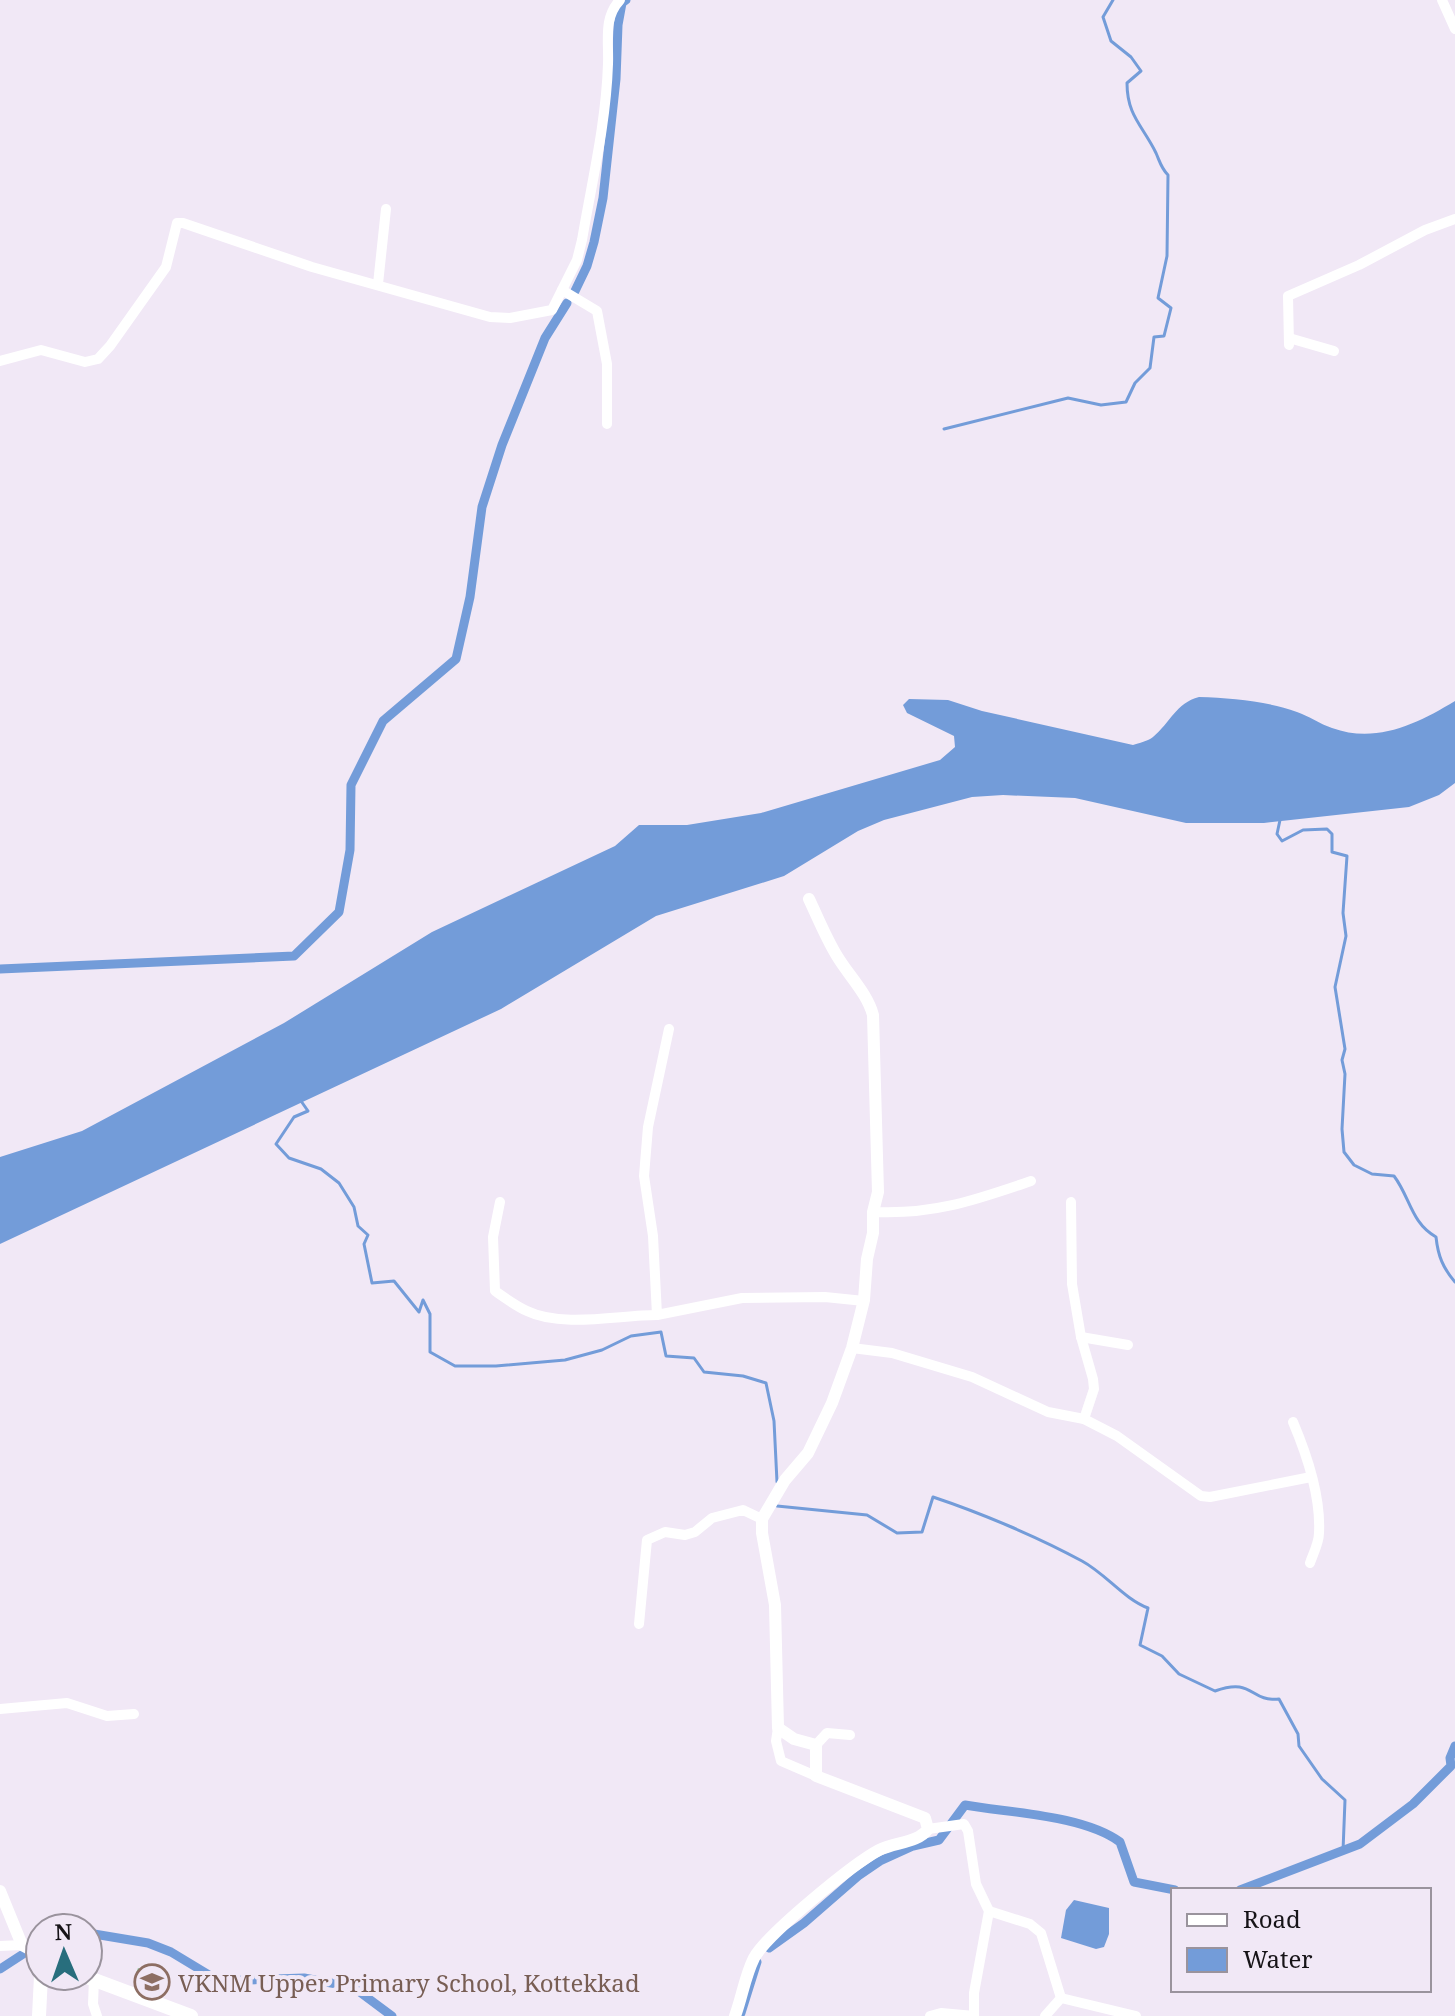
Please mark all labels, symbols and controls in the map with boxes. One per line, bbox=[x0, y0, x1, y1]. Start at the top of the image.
legend bbox=[1171, 1888, 1431, 1992]
text: Road bbox=[1243, 1902, 1301, 1935]
north arrow bbox=[24, 1912, 104, 1992]
text: N bbox=[54, 1916, 72, 1946]
text: Water bbox=[1243, 1942, 1313, 1975]
school or university icon: VKNM Upper Primary School, Kottekkad bbox=[133, 1963, 171, 2001]
place label: VKNM Upper Primary School, Kottekkad bbox=[178, 1966, 640, 1999]

